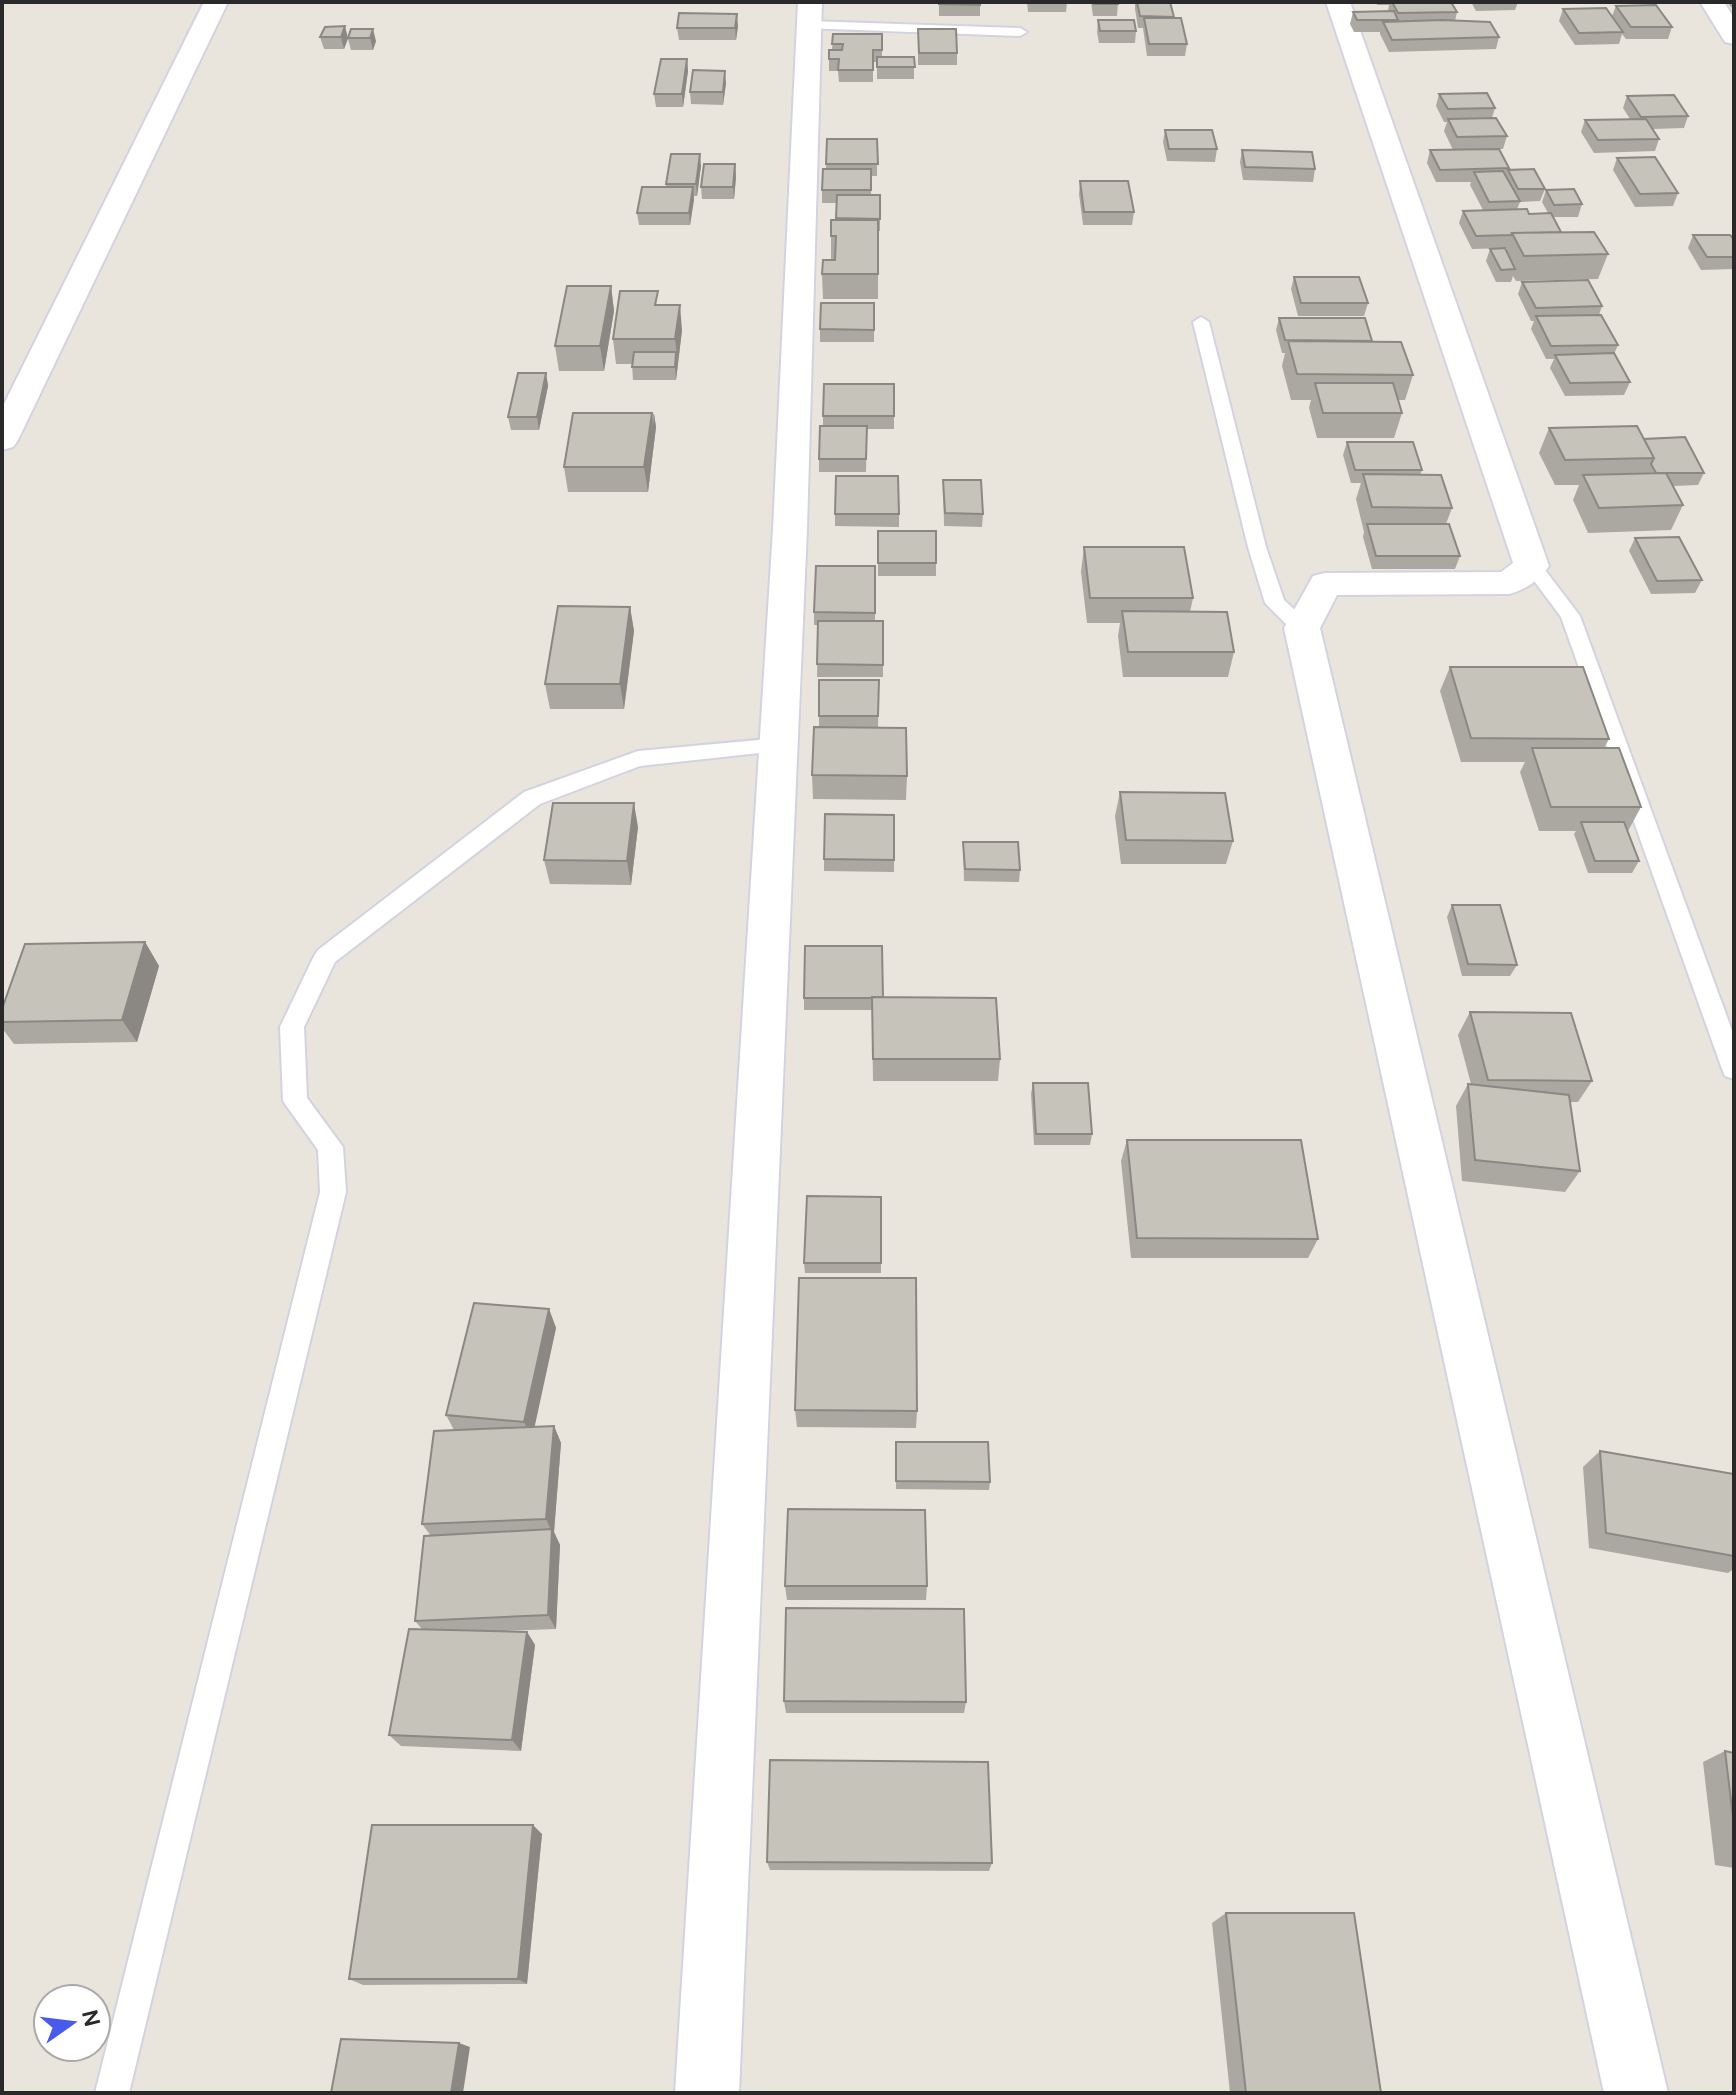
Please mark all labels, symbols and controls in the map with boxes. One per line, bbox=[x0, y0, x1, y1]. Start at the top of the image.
north arrow bbox=[32, 1983, 112, 2063]
text: N bbox=[75, 2007, 107, 2030]

